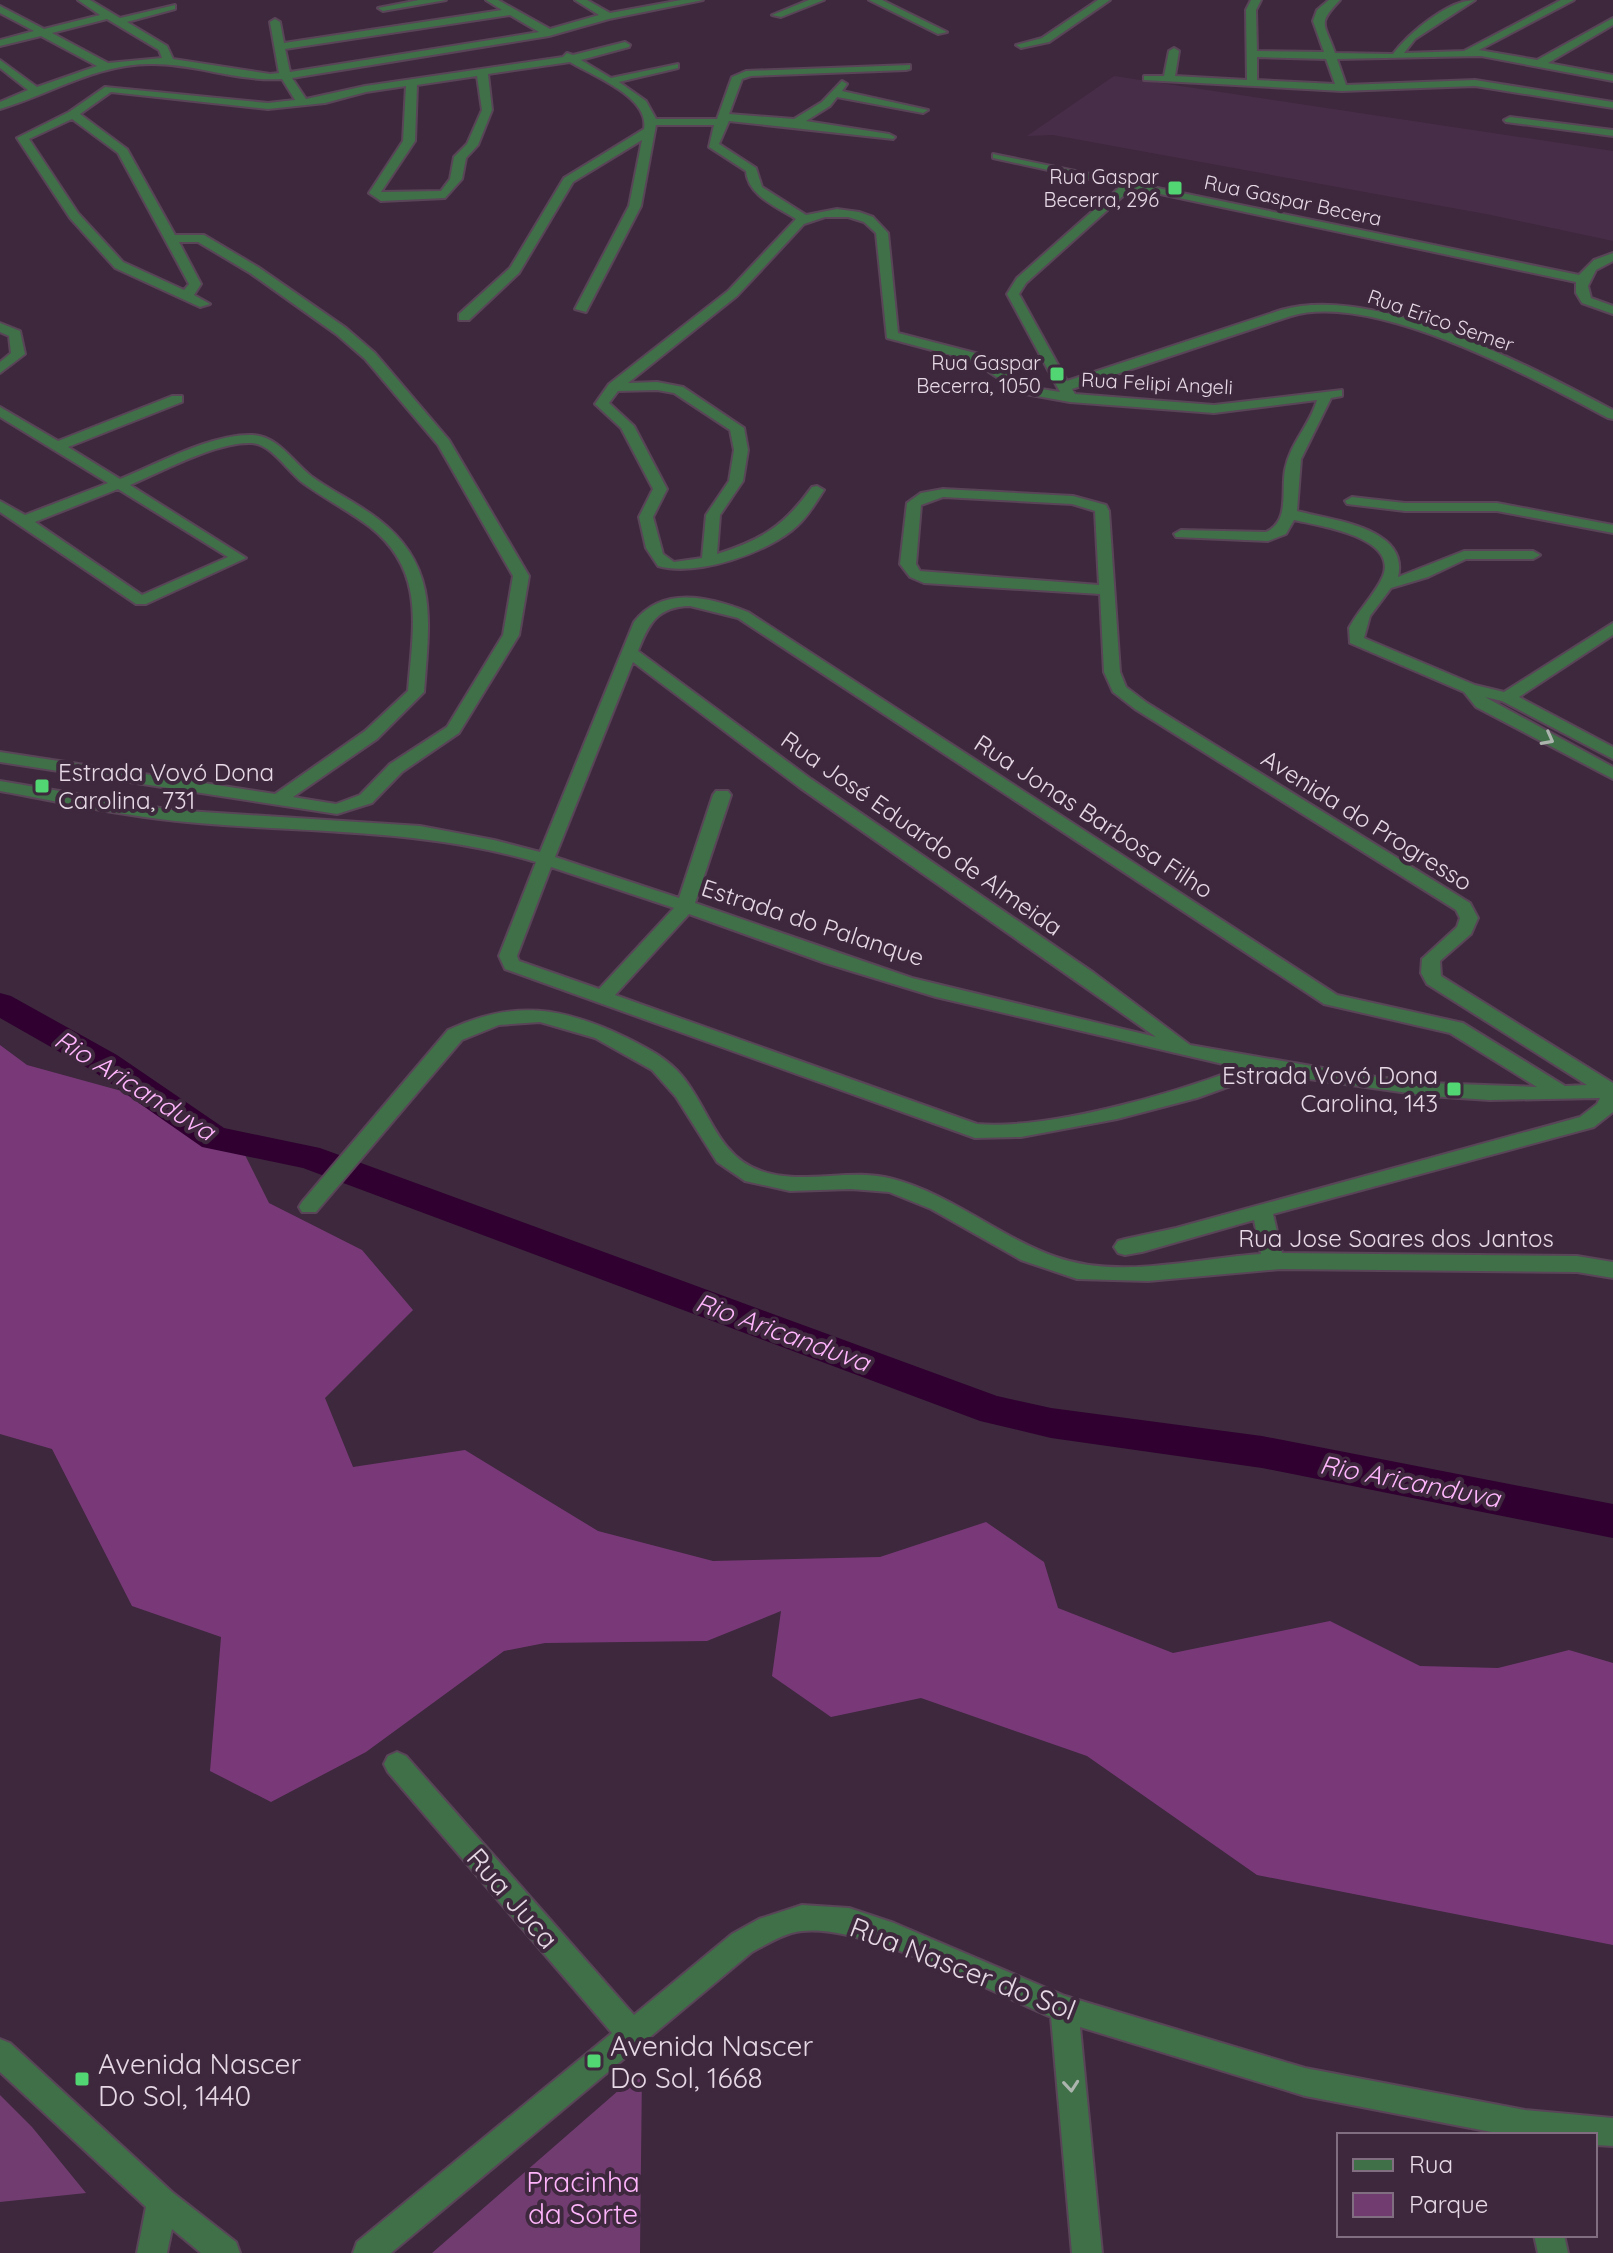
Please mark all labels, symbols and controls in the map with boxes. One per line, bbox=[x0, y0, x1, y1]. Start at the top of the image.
place label: Rua Gaspar Becerra, 296 bbox=[1043, 164, 1159, 212]
street label: Rua Gaspar Becera bbox=[1202, 169, 1384, 231]
marker: Rua Gaspar Becerra, 296 bbox=[1166, 179, 1184, 197]
street label: Rua Erico Semer bbox=[1365, 283, 1518, 357]
place label: Rua Gaspar Becerra, 1050 bbox=[916, 350, 1041, 398]
marker: Rua Gaspar Becerra, 1050 bbox=[1048, 365, 1066, 383]
street label: Rua Felipi Angeli bbox=[1080, 367, 1234, 399]
street label: Rua José Eduardo de Almeida bbox=[776, 724, 1068, 942]
street label: Rua Jonas Barbosa Filho bbox=[969, 728, 1219, 904]
one-way arrow bbox=[1540, 729, 1554, 744]
street label: Avenida do Progresso bbox=[1256, 743, 1478, 897]
place label: Estrada Vovó Dona Carolina, 731 bbox=[58, 757, 274, 815]
marker: Estrada Vovó Dona Carolina, 731 bbox=[33, 777, 51, 795]
street label: Estrada do Palanque bbox=[698, 872, 928, 972]
water label: Rio Aricanduva bbox=[49, 1023, 222, 1148]
place label: Estrada Vovó Dona Carolina, 143 bbox=[1222, 1060, 1438, 1118]
marker: Estrada Vovó Dona Carolina, 143 bbox=[1445, 1080, 1463, 1098]
street label: Rua Jose Soares dos Jantos bbox=[1238, 1223, 1554, 1253]
water label: Rio Aricanduva bbox=[691, 1285, 876, 1379]
water label: Rio Aricanduva bbox=[1317, 1447, 1504, 1515]
street label: Rua Juca bbox=[460, 1840, 566, 1956]
street label: Rua Nascer do Sol bbox=[845, 1909, 1081, 2027]
place label: Avenida Nascer Do Sol, 1668 bbox=[610, 2028, 813, 2095]
place label: Avenida Nascer Do Sol, 1440 bbox=[98, 2046, 301, 2113]
marker: Avenida Nascer Do Sol, 1668 bbox=[585, 2052, 603, 2070]
marker: Avenida Nascer Do Sol, 1440 bbox=[73, 2070, 91, 2088]
one-way arrow bbox=[1063, 2080, 1080, 2093]
legend bbox=[1337, 2133, 1597, 2237]
text: Rua bbox=[1409, 2149, 1453, 2179]
park label: Pracinha da Sorte bbox=[526, 2164, 640, 2231]
text: Parque bbox=[1409, 2189, 1488, 2219]

